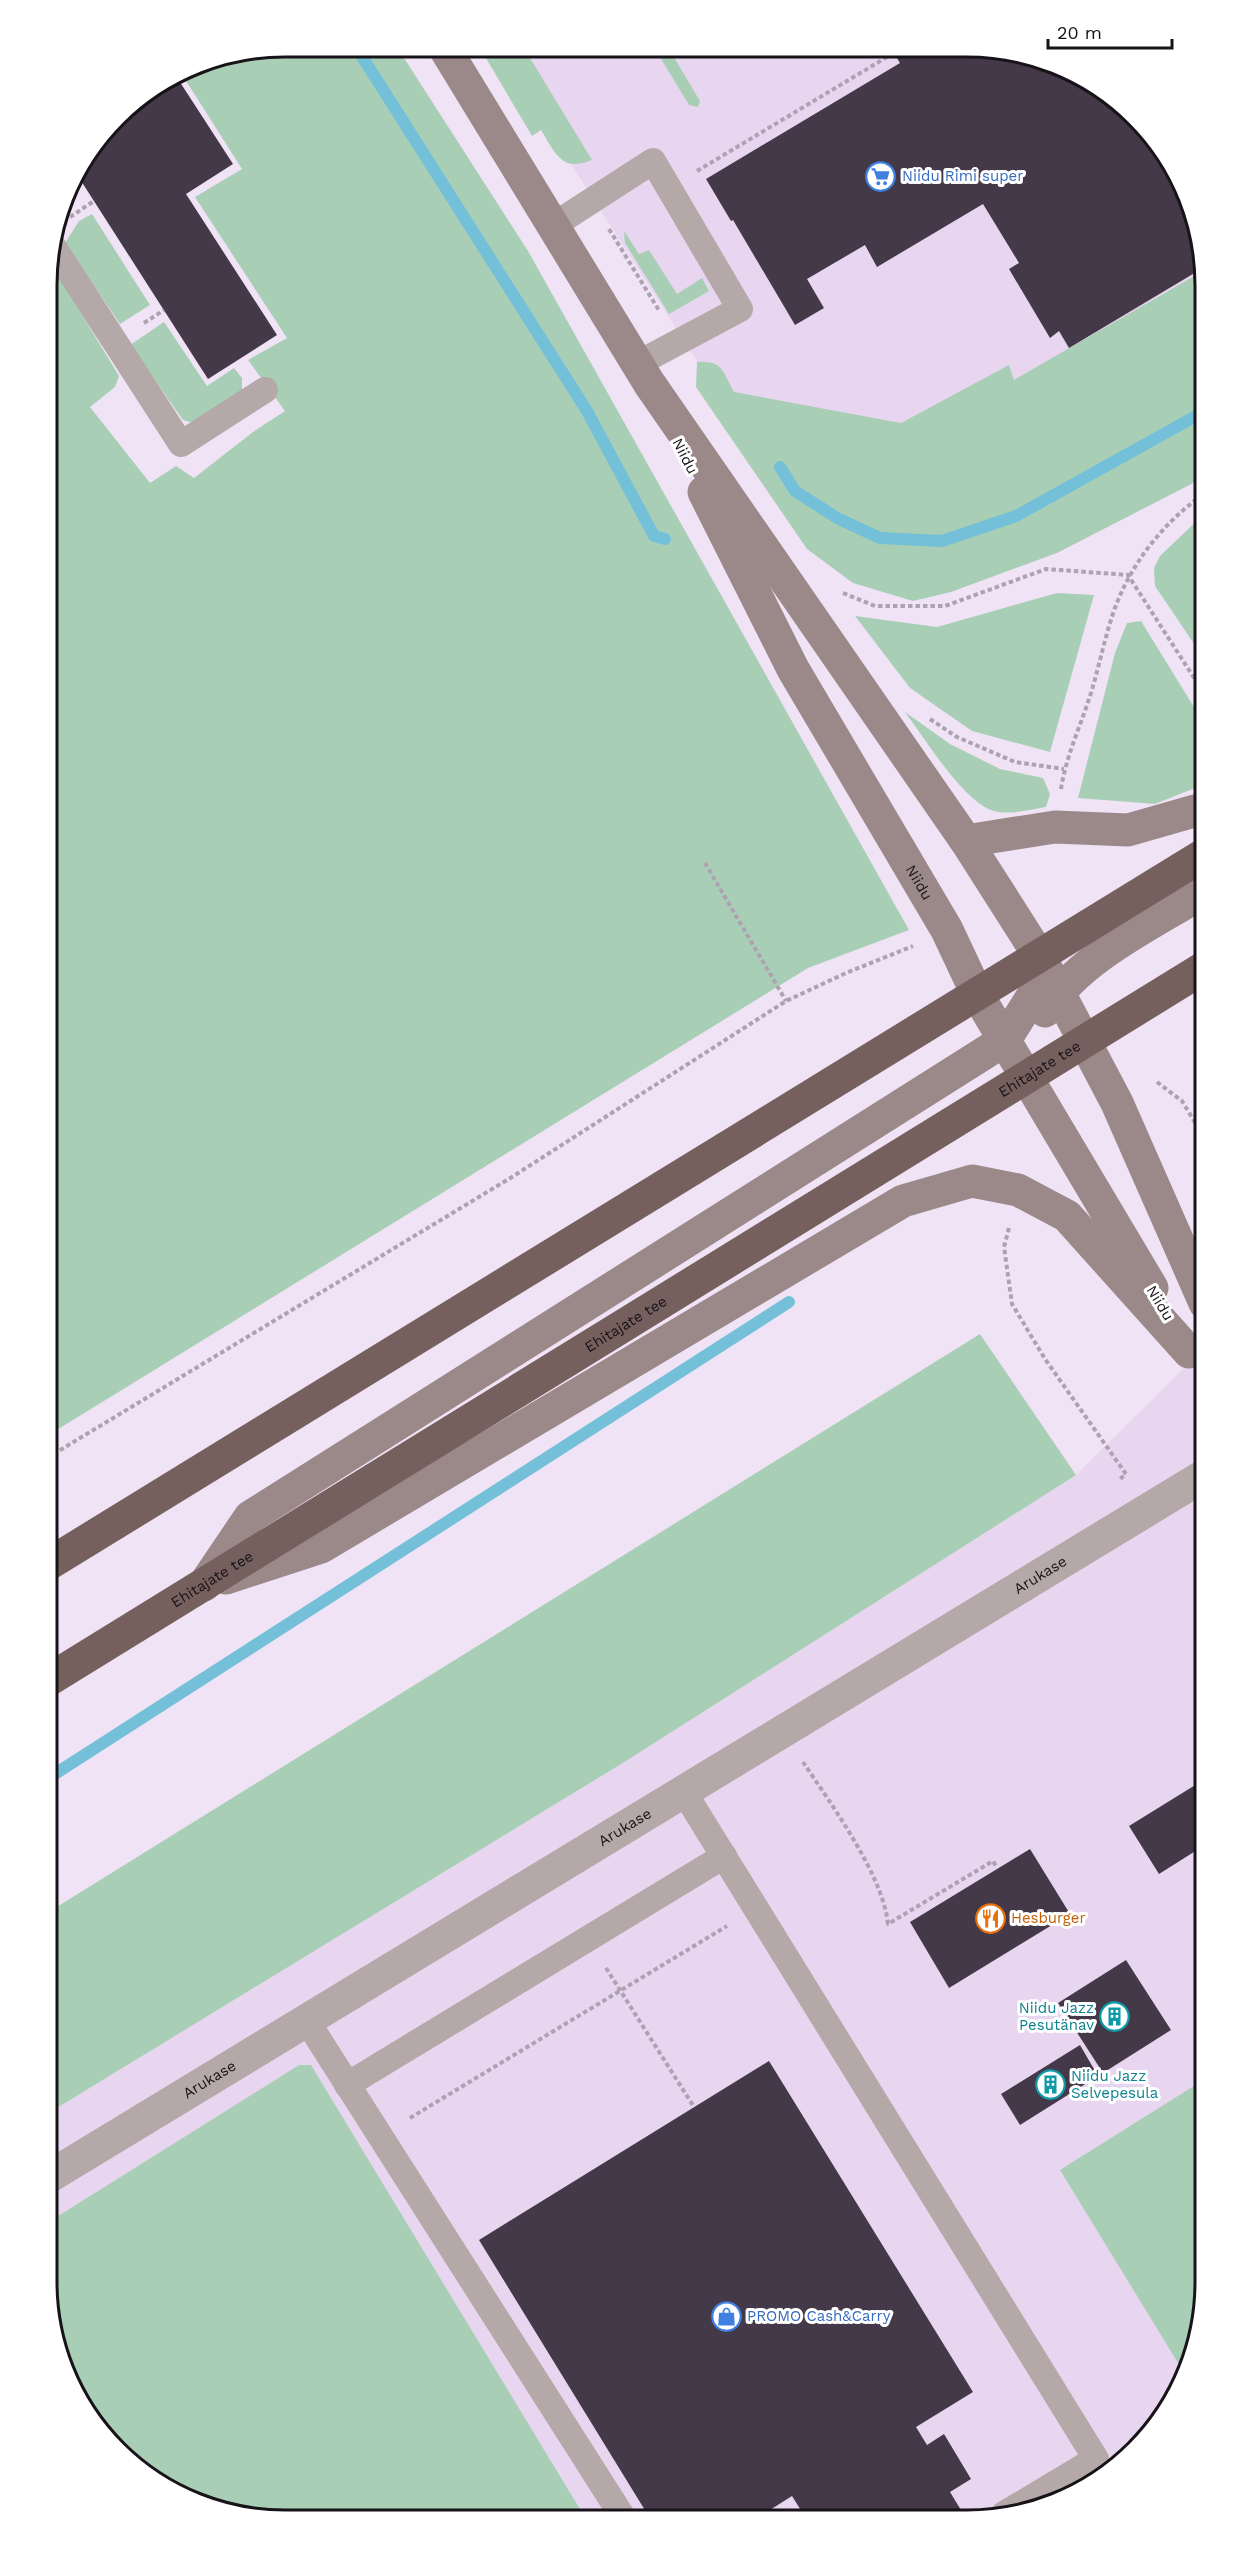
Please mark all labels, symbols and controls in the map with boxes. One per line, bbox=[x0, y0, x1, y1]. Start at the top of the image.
scale bar bbox=[1048, 12, 1172, 50]
text: 20 m bbox=[1057, 22, 1102, 43]
supermarket icon: Niidu Rimi super bbox=[865, 160, 897, 192]
place label: Niidu Rimi super bbox=[902, 167, 1023, 185]
street label: Niidu bbox=[668, 435, 702, 477]
street label: Niidu bbox=[902, 862, 936, 903]
street label: Ehitajate tee bbox=[995, 1037, 1084, 1101]
street label: Niidu bbox=[1143, 1282, 1177, 1324]
street label: Ehitajate tee bbox=[581, 1292, 670, 1356]
street label: Ehitajate tee bbox=[168, 1547, 257, 1611]
street label: Arukase bbox=[1011, 1552, 1070, 1598]
street label: Arukase bbox=[595, 1804, 655, 1850]
restaurant icon: Hesburger bbox=[974, 1902, 1006, 1934]
place label: Hesburger bbox=[1011, 1909, 1086, 1927]
place label: Niidu Jazz Pesutänav bbox=[1019, 1999, 1094, 2034]
building icon: Niidu Jazz Pesutänav bbox=[1099, 2001, 1131, 2033]
street label: Arukase bbox=[180, 2056, 239, 2102]
place label: Niidu Jazz Selvepesula bbox=[1071, 2067, 1159, 2102]
building icon: Niidu Jazz Selvepesula bbox=[1034, 2069, 1066, 2101]
shop icon: PROMO Cash&Carry bbox=[710, 2300, 742, 2332]
place label: PROMO Cash&Carry bbox=[747, 2307, 891, 2325]

